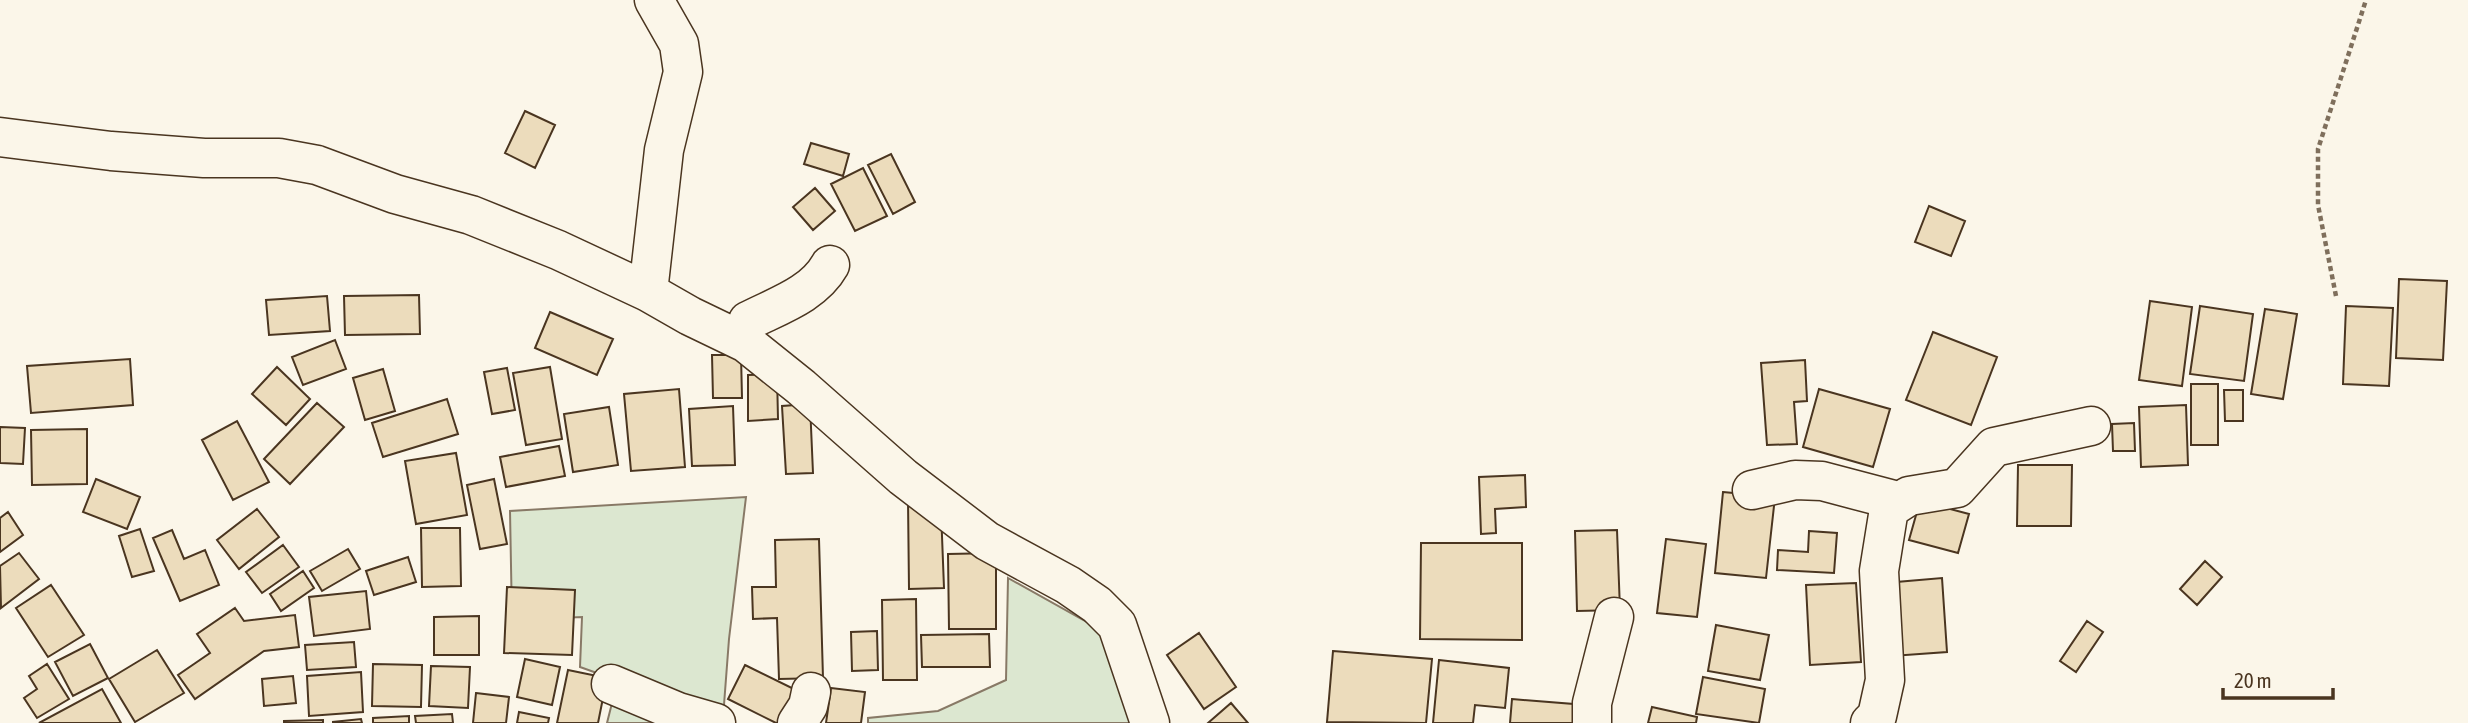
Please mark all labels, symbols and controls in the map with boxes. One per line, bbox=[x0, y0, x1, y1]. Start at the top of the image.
scale bar bbox=[2223, 656, 2333, 700]
text: 20 m bbox=[2234, 668, 2272, 692]

